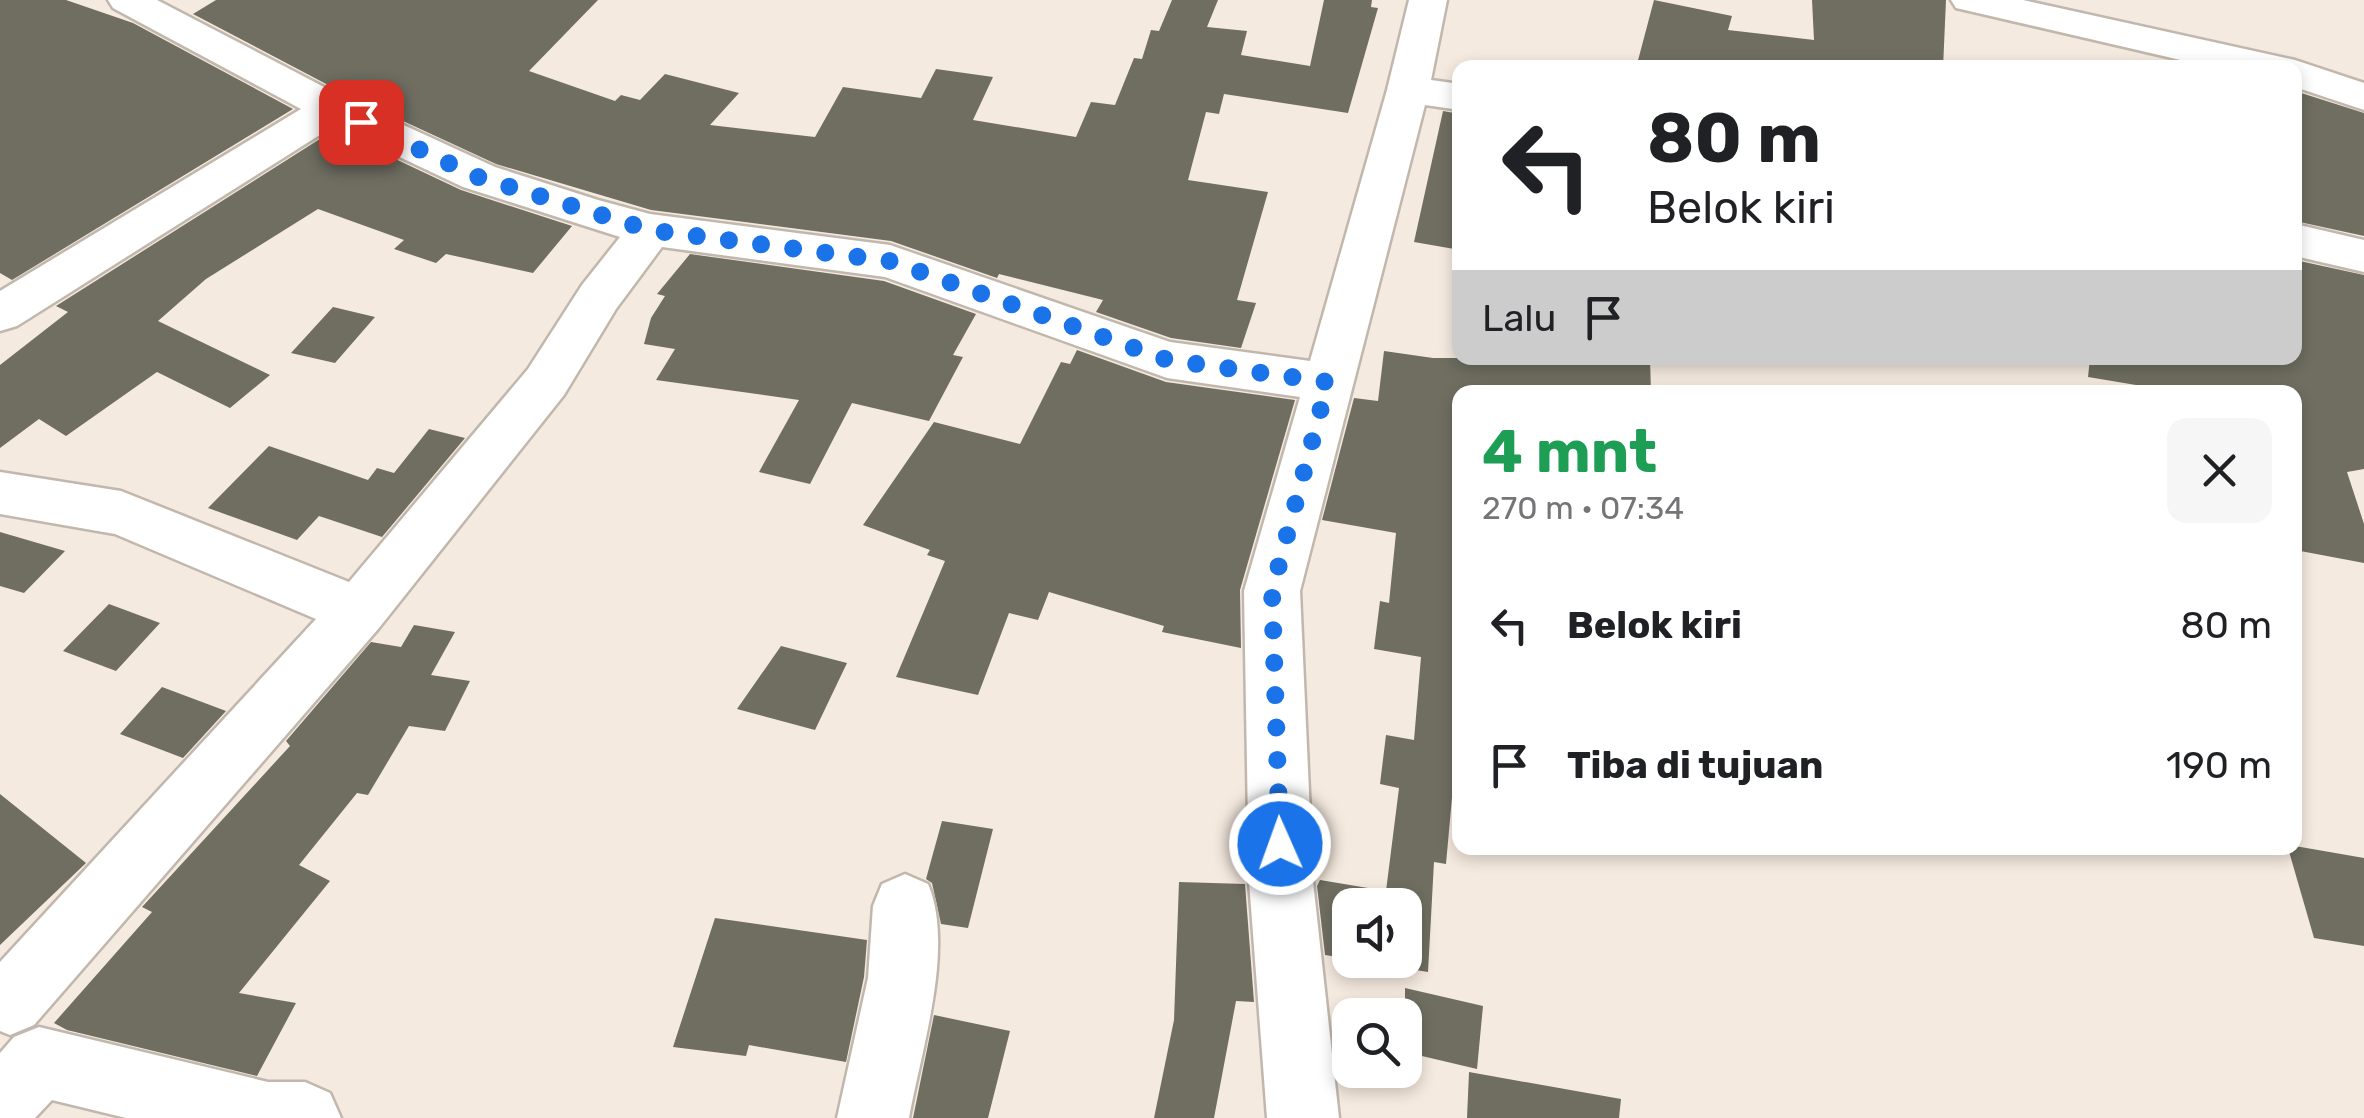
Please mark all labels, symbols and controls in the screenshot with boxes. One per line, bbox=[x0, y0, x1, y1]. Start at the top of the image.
pin bbox=[319, 80, 404, 165]
icon: arrive bbox=[334, 95, 389, 150]
text: 80 m bbox=[1647, 97, 1821, 180]
icon: left bbox=[1482, 100, 1612, 230]
text: Belok kiri bbox=[1647, 181, 1835, 234]
icon: arrive bbox=[1576, 290, 1631, 345]
text: Lalu bbox=[1482, 295, 1556, 341]
text: 4 mnt bbox=[1482, 416, 1657, 487]
button: close bbox=[2167, 418, 2272, 523]
text: 270 m · 07:34 bbox=[1482, 489, 1684, 527]
icon: left bbox=[1482, 598, 1537, 653]
text: Belok kiri bbox=[1567, 602, 1742, 648]
text: 80 m bbox=[2181, 602, 2272, 648]
icon: arrive bbox=[1482, 738, 1537, 793]
text: Tiba di tujuan bbox=[1567, 742, 1823, 788]
text: 190 m bbox=[2166, 742, 2272, 788]
position arrow bbox=[1228, 792, 1332, 896]
map controls bbox=[1332, 888, 1422, 1088]
button: sound bbox=[1332, 888, 1422, 978]
button: search bbox=[1332, 998, 1422, 1088]

